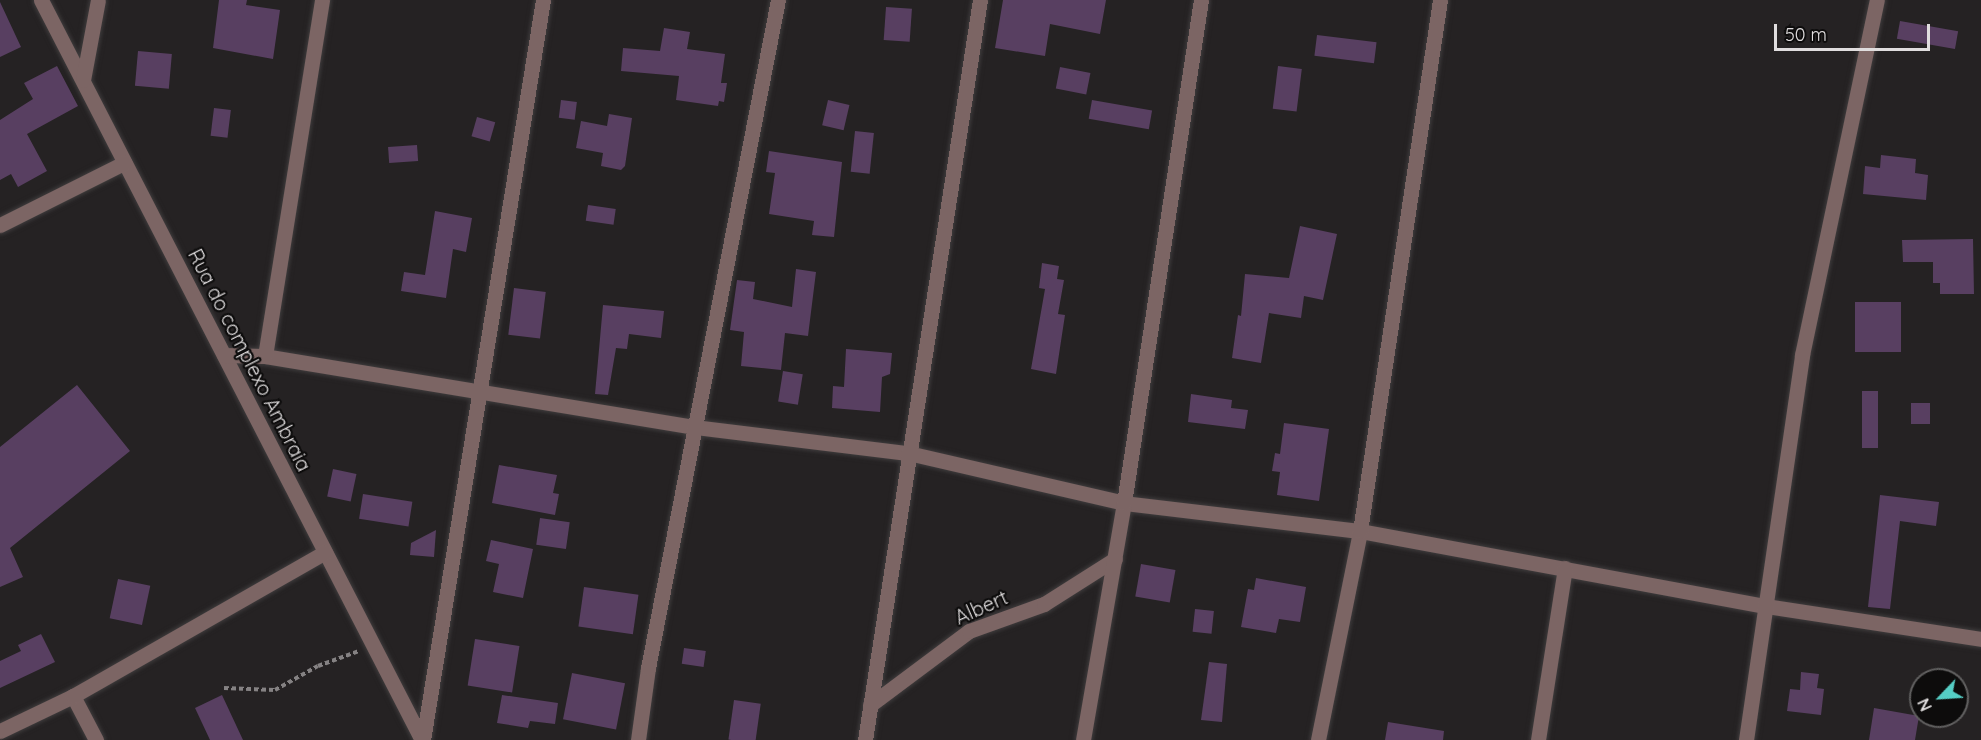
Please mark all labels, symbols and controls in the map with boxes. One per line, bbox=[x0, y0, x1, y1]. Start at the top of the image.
scale bar bbox=[1777, 12, 1933, 50]
text: 50 m bbox=[1785, 23, 1827, 46]
street label: Rua do complexo Ambraia bbox=[183, 245, 317, 475]
street label: Albert bbox=[951, 585, 1011, 629]
north arrow bbox=[1909, 668, 1969, 728]
text: N bbox=[1913, 695, 1936, 714]

